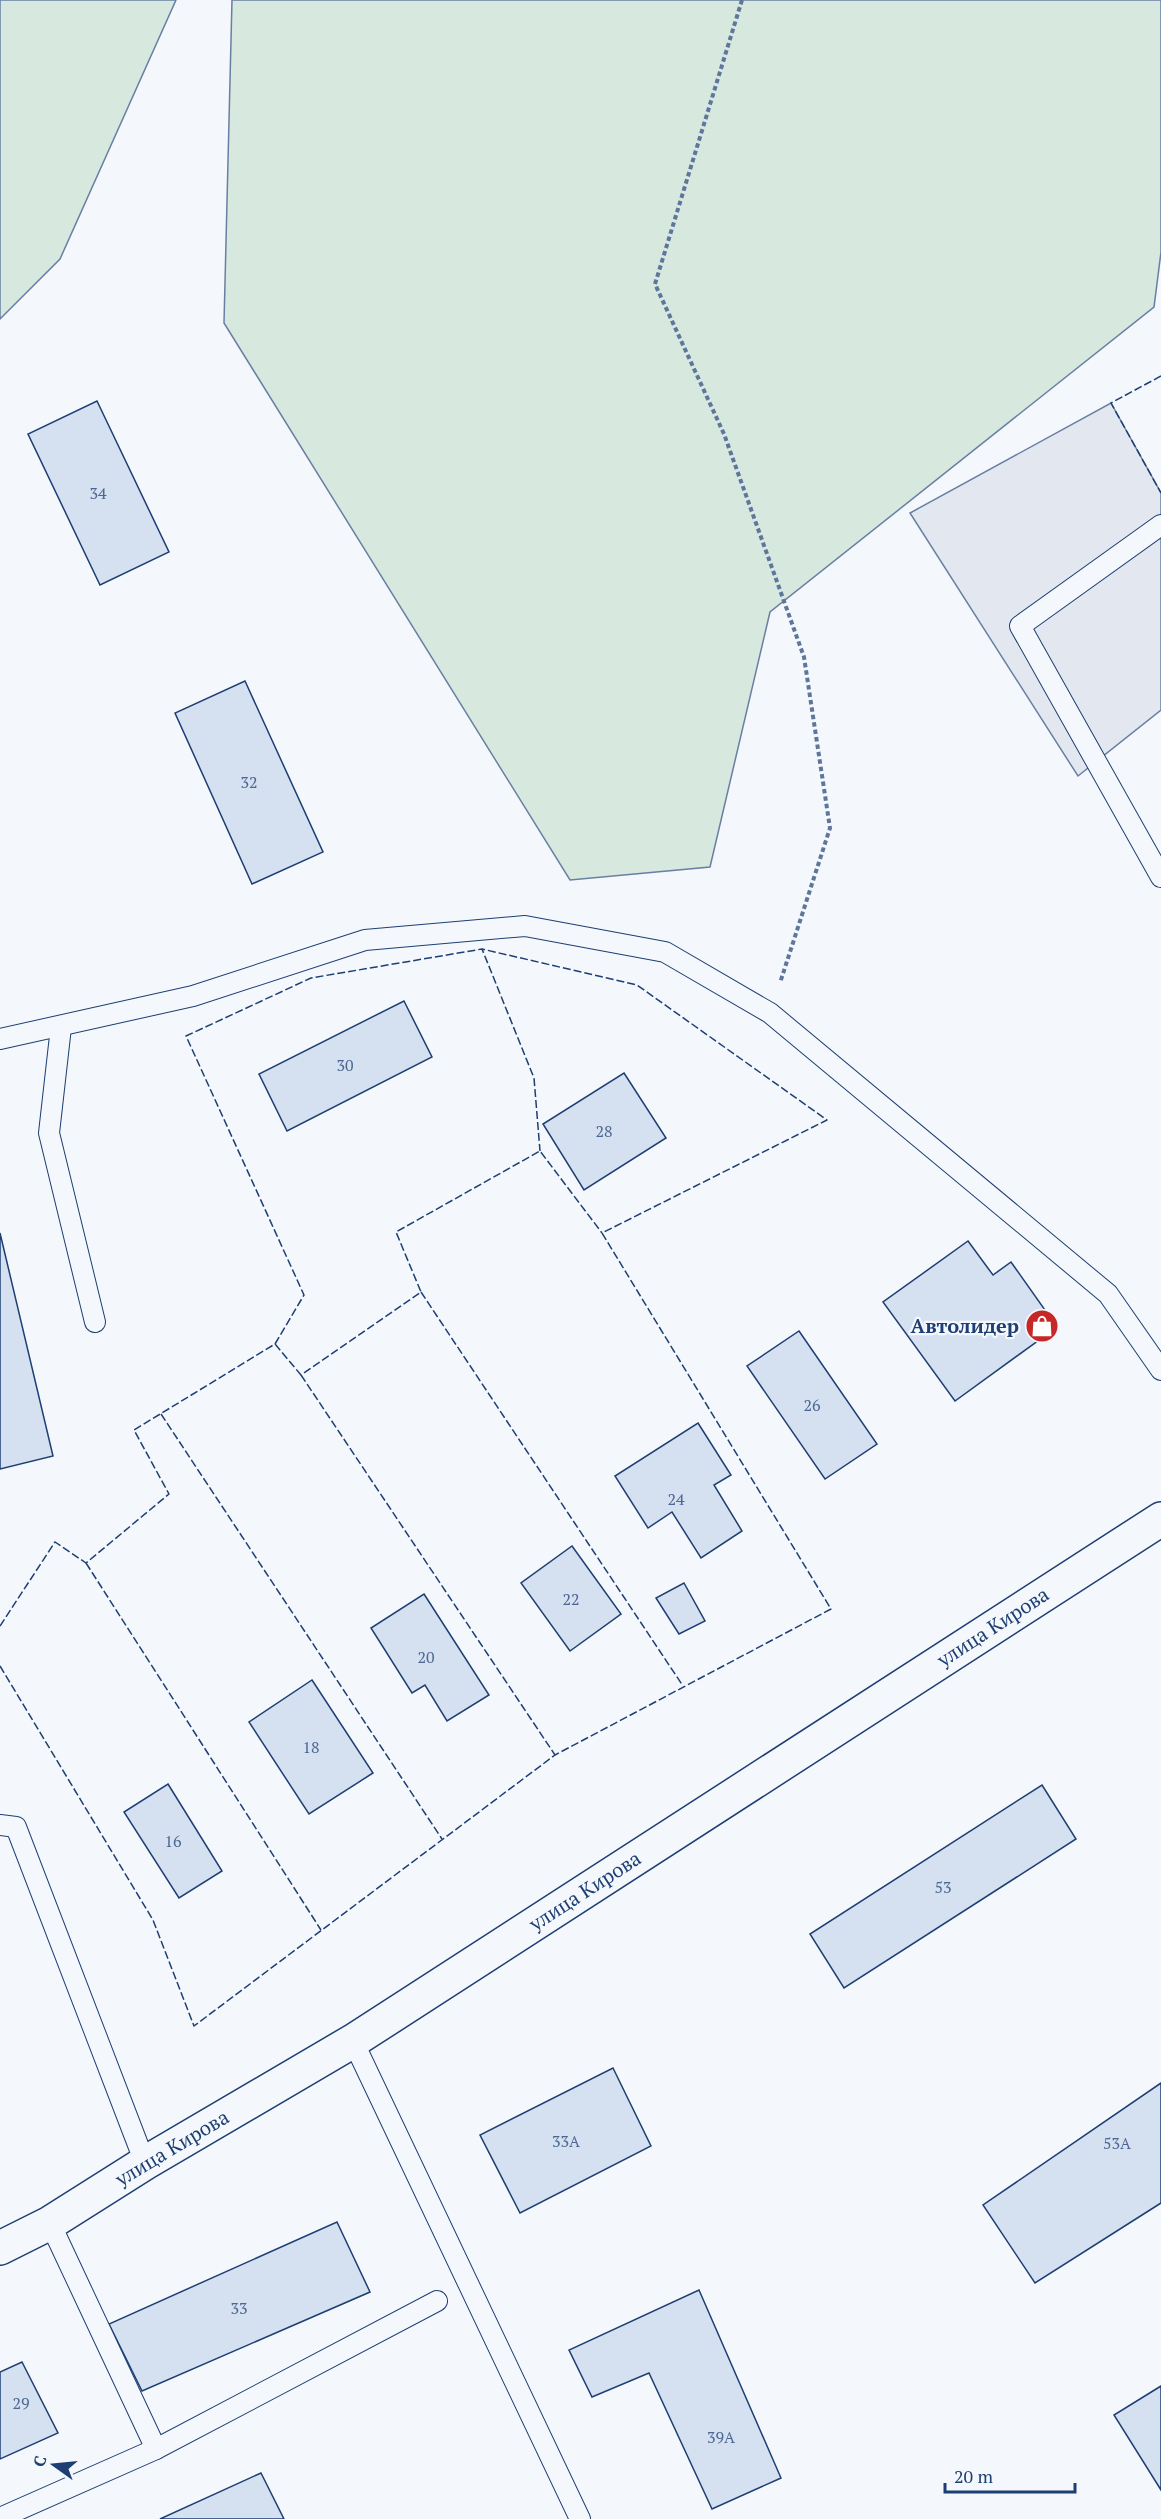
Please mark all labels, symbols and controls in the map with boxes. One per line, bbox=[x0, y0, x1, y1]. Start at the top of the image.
house number: 34 bbox=[89, 482, 107, 504]
house number: 32 bbox=[240, 771, 258, 793]
house number: 30 bbox=[336, 1054, 354, 1076]
house number: 28 bbox=[595, 1120, 613, 1142]
shop icon: Автолидер bbox=[1024, 1308, 1060, 1344]
place label: Автолидер bbox=[911, 1312, 1019, 1339]
house number: 26 bbox=[803, 1394, 821, 1416]
house number: 24 bbox=[667, 1488, 685, 1510]
street label: улица Кирова bbox=[931, 1580, 1054, 1673]
house number: 22 bbox=[562, 1588, 580, 1610]
house number: 20 bbox=[417, 1646, 435, 1668]
house number: 18 bbox=[302, 1736, 320, 1758]
house number: 16 bbox=[164, 1830, 182, 1852]
street label: улица Кирова bbox=[523, 1844, 646, 1937]
house number: 53 bbox=[934, 1876, 952, 1898]
street label: улица Кирова bbox=[109, 2103, 234, 2193]
house number: 33А bbox=[552, 2130, 580, 2152]
house number: 53А bbox=[1103, 2132, 1131, 2154]
house number: 33 bbox=[230, 2297, 248, 2319]
house number: 29 bbox=[12, 2392, 30, 2414]
house number: 39А bbox=[707, 2426, 735, 2448]
north arrow bbox=[24, 2435, 84, 2495]
text: С bbox=[28, 2453, 51, 2469]
scale bar bbox=[945, 2456, 1076, 2494]
text: 20 m bbox=[954, 2464, 994, 2488]

